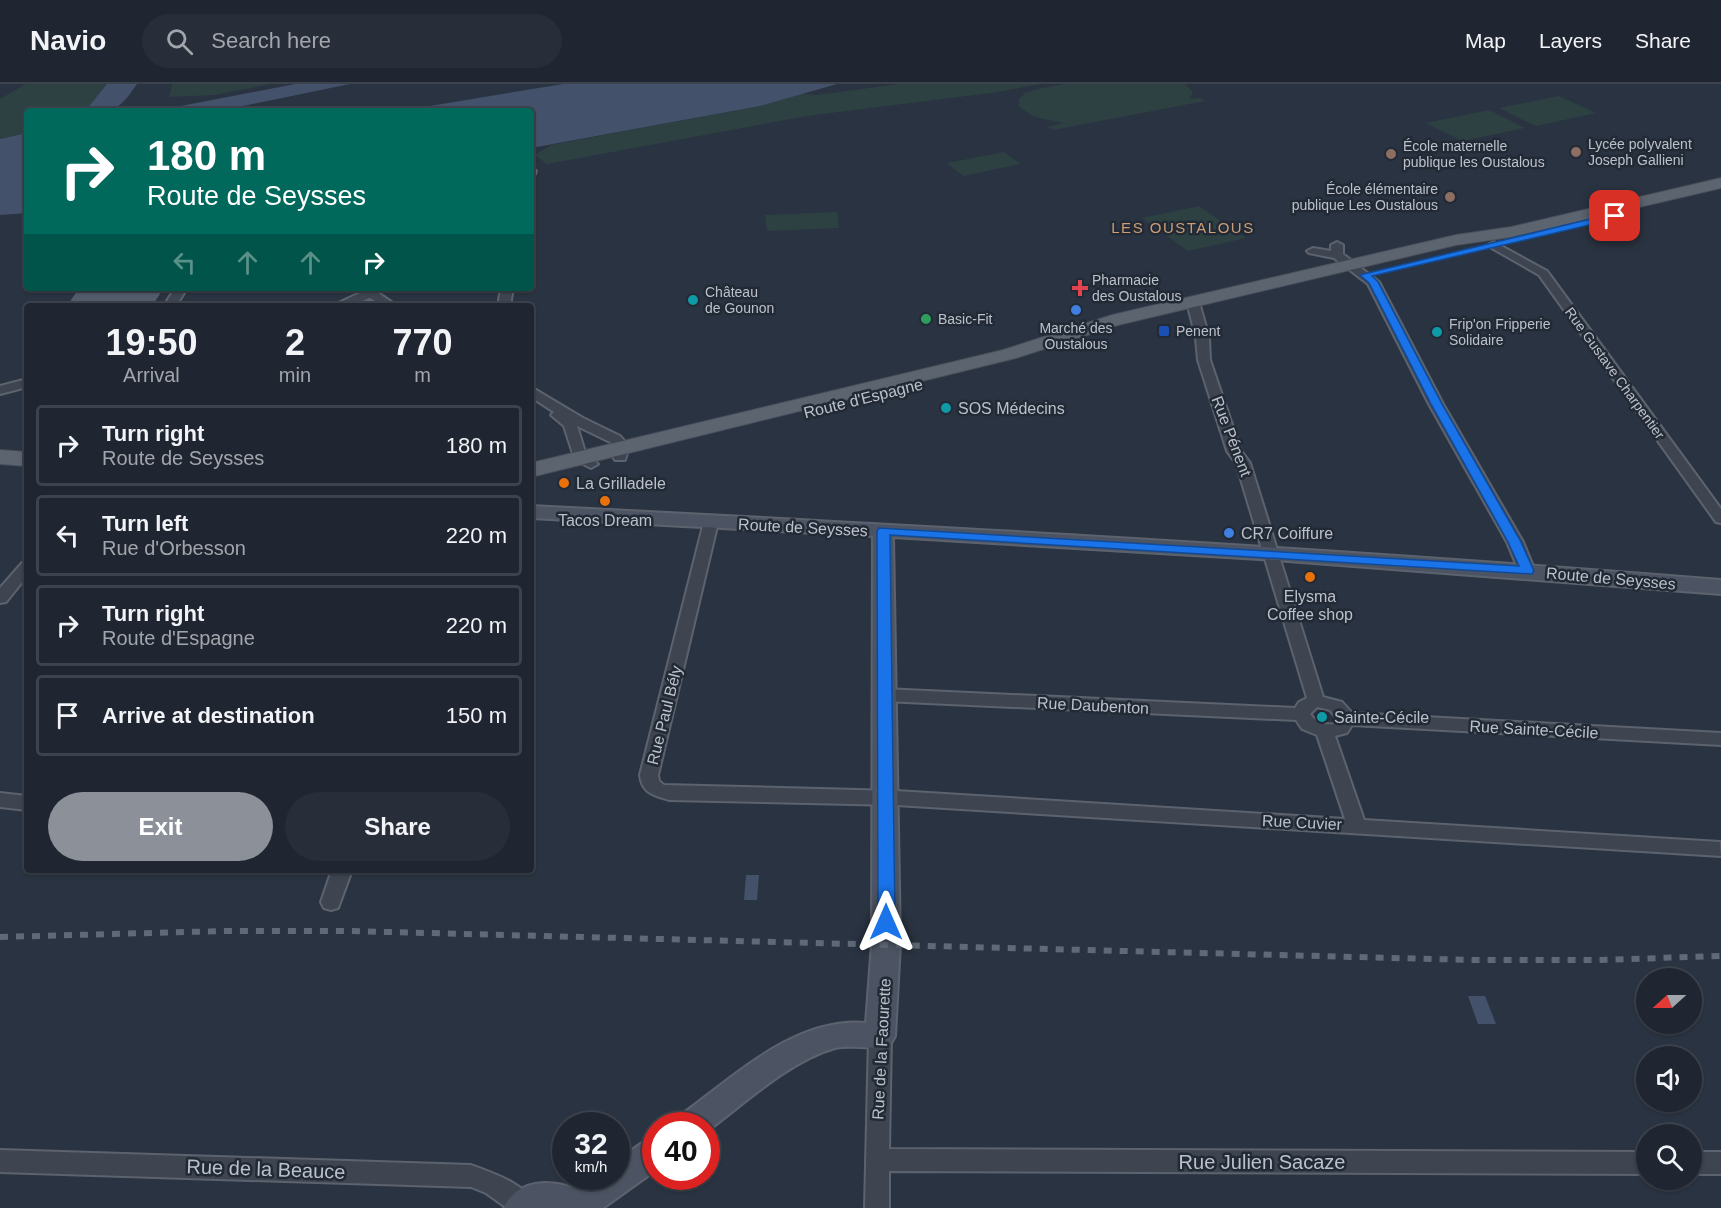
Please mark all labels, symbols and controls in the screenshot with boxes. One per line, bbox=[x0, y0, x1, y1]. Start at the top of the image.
search box bbox=[142, 14, 562, 68]
text: Navio bbox=[30, 25, 106, 56]
icon: search bbox=[163, 25, 196, 58]
text: Search here bbox=[211, 28, 331, 53]
text: Map bbox=[1465, 29, 1506, 52]
text: Layers bbox=[1539, 29, 1602, 52]
text: Share bbox=[1635, 29, 1691, 52]
icon: right bbox=[48, 132, 126, 210]
text: 180 m bbox=[147, 132, 266, 179]
place label: Lycée polyvalent Joseph Gallieni bbox=[1588, 136, 1692, 168]
place label: École maternelle publique les Oustalous bbox=[1403, 138, 1545, 170]
marker: Lycée polyvalent Joseph Gallieni bbox=[1569, 145, 1583, 159]
marker: École maternelle publique les Oustalous bbox=[1384, 147, 1398, 161]
text: Route de Seysses bbox=[147, 181, 366, 211]
place label: École élémentaire publique Les Oustalous bbox=[1292, 181, 1438, 213]
marker: École élémentaire publique Les Oustalous bbox=[1443, 190, 1457, 204]
pin bbox=[1589, 190, 1640, 241]
icon: arrive bbox=[1598, 199, 1631, 232]
district label: LES OUSTALOUS bbox=[1111, 219, 1255, 236]
icon: left bbox=[168, 246, 201, 279]
icon: ahead bbox=[231, 246, 264, 279]
icon: ahead bbox=[294, 246, 327, 279]
icon: right bbox=[357, 246, 390, 279]
place label: Pharmacie des Oustalous bbox=[1092, 272, 1182, 304]
marker: Pharmacie des Oustalous bbox=[1073, 281, 1087, 295]
place label: Château de Gounon bbox=[705, 284, 774, 316]
marker: Château de Gounon bbox=[686, 293, 700, 307]
marker: Marché des Oustalous bbox=[1069, 303, 1083, 317]
street label: Rue Gustave Charpentier bbox=[1562, 304, 1668, 442]
place label: Basic-Fit bbox=[938, 311, 993, 327]
marker: Basic-Fit bbox=[919, 312, 933, 326]
place label: Frip'on Fripperie Solidaire bbox=[1449, 316, 1551, 348]
place label: Marché des Oustalous bbox=[1039, 320, 1113, 352]
text: 19:50 bbox=[105, 322, 197, 363]
text: 2 bbox=[285, 322, 305, 363]
text: 770 bbox=[392, 322, 453, 363]
place label: Penent bbox=[1176, 323, 1220, 339]
marker: Penent bbox=[1157, 324, 1171, 338]
marker: Frip'on Fripperie Solidaire bbox=[1430, 325, 1444, 339]
text: Arrival bbox=[123, 364, 180, 386]
text: min bbox=[279, 364, 311, 386]
text: m bbox=[414, 364, 431, 386]
street label: Route d'Espagne bbox=[802, 375, 925, 422]
street label: Rue Pénent bbox=[1208, 394, 1255, 479]
place label: SOS Médecins bbox=[958, 400, 1065, 417]
marker: SOS Médecins bbox=[939, 401, 953, 415]
text: Turn right bbox=[102, 421, 204, 446]
icon: right bbox=[51, 429, 84, 462]
text: 180 m bbox=[446, 433, 507, 458]
text: Route de Seysses bbox=[102, 447, 264, 469]
place label: La Grilladele bbox=[576, 475, 666, 492]
marker: La Grilladele bbox=[557, 476, 571, 490]
marker: Tacos Dream bbox=[598, 494, 612, 508]
text: Turn left bbox=[102, 511, 188, 536]
place label: Tacos Dream bbox=[558, 512, 652, 529]
street label: Route de Seysses bbox=[738, 516, 868, 539]
icon: left bbox=[51, 519, 84, 552]
text: 220 m bbox=[446, 523, 507, 548]
place label: CR7 Coiffure bbox=[1241, 525, 1333, 542]
marker: CR7 Coiffure bbox=[1222, 526, 1236, 540]
text: Rue d'Orbesson bbox=[102, 537, 246, 559]
street label: Route de Seysses bbox=[1546, 564, 1676, 593]
marker: Elysma Coffee shop bbox=[1303, 570, 1317, 584]
place label: Elysma Coffee shop bbox=[1267, 588, 1353, 623]
text: Turn right bbox=[102, 601, 204, 626]
icon: right bbox=[51, 609, 84, 642]
text: 220 m bbox=[446, 613, 507, 638]
text: Route d'Espagne bbox=[102, 627, 255, 649]
street label: Rue Paul Bély bbox=[644, 664, 685, 766]
street label: Rue Daubenton bbox=[1037, 694, 1149, 717]
icon: arrive bbox=[51, 699, 84, 732]
text: Arrive at destination bbox=[102, 703, 315, 728]
text: 150 m bbox=[446, 703, 507, 728]
place label: Sainte-Cécile bbox=[1334, 709, 1429, 726]
marker: Sainte-Cécile bbox=[1315, 710, 1329, 724]
street label: Rue Sainte-Cécile bbox=[1469, 718, 1599, 741]
button: Exit bbox=[48, 792, 273, 861]
button: Share bbox=[285, 792, 510, 861]
street label: Rue Cuvier bbox=[1262, 812, 1343, 833]
position arrow bbox=[854, 890, 918, 954]
north arrow bbox=[1636, 968, 1702, 1034]
map controls bbox=[1636, 968, 1702, 1190]
street label: Rue de la Faourette bbox=[869, 978, 894, 1120]
button: sound bbox=[1636, 1046, 1702, 1112]
speed limit sign: 40 bbox=[642, 1112, 720, 1190]
button: search bbox=[1636, 1124, 1702, 1190]
text: 32 bbox=[574, 1127, 608, 1160]
street label: Rue Julien Sacaze bbox=[1179, 1151, 1345, 1173]
street label: Rue de la Beauce bbox=[186, 1155, 346, 1183]
text: km/h bbox=[575, 1158, 607, 1175]

